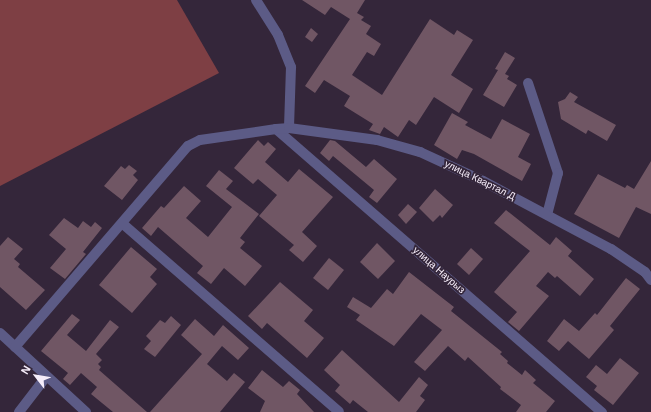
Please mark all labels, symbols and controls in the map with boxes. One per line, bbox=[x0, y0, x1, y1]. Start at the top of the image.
street label: улица Квартал Д bbox=[442, 158, 518, 202]
street label: улица Наурыз bbox=[410, 244, 468, 296]
north arrow bbox=[16, 356, 56, 396]
text: N bbox=[19, 363, 33, 376]

